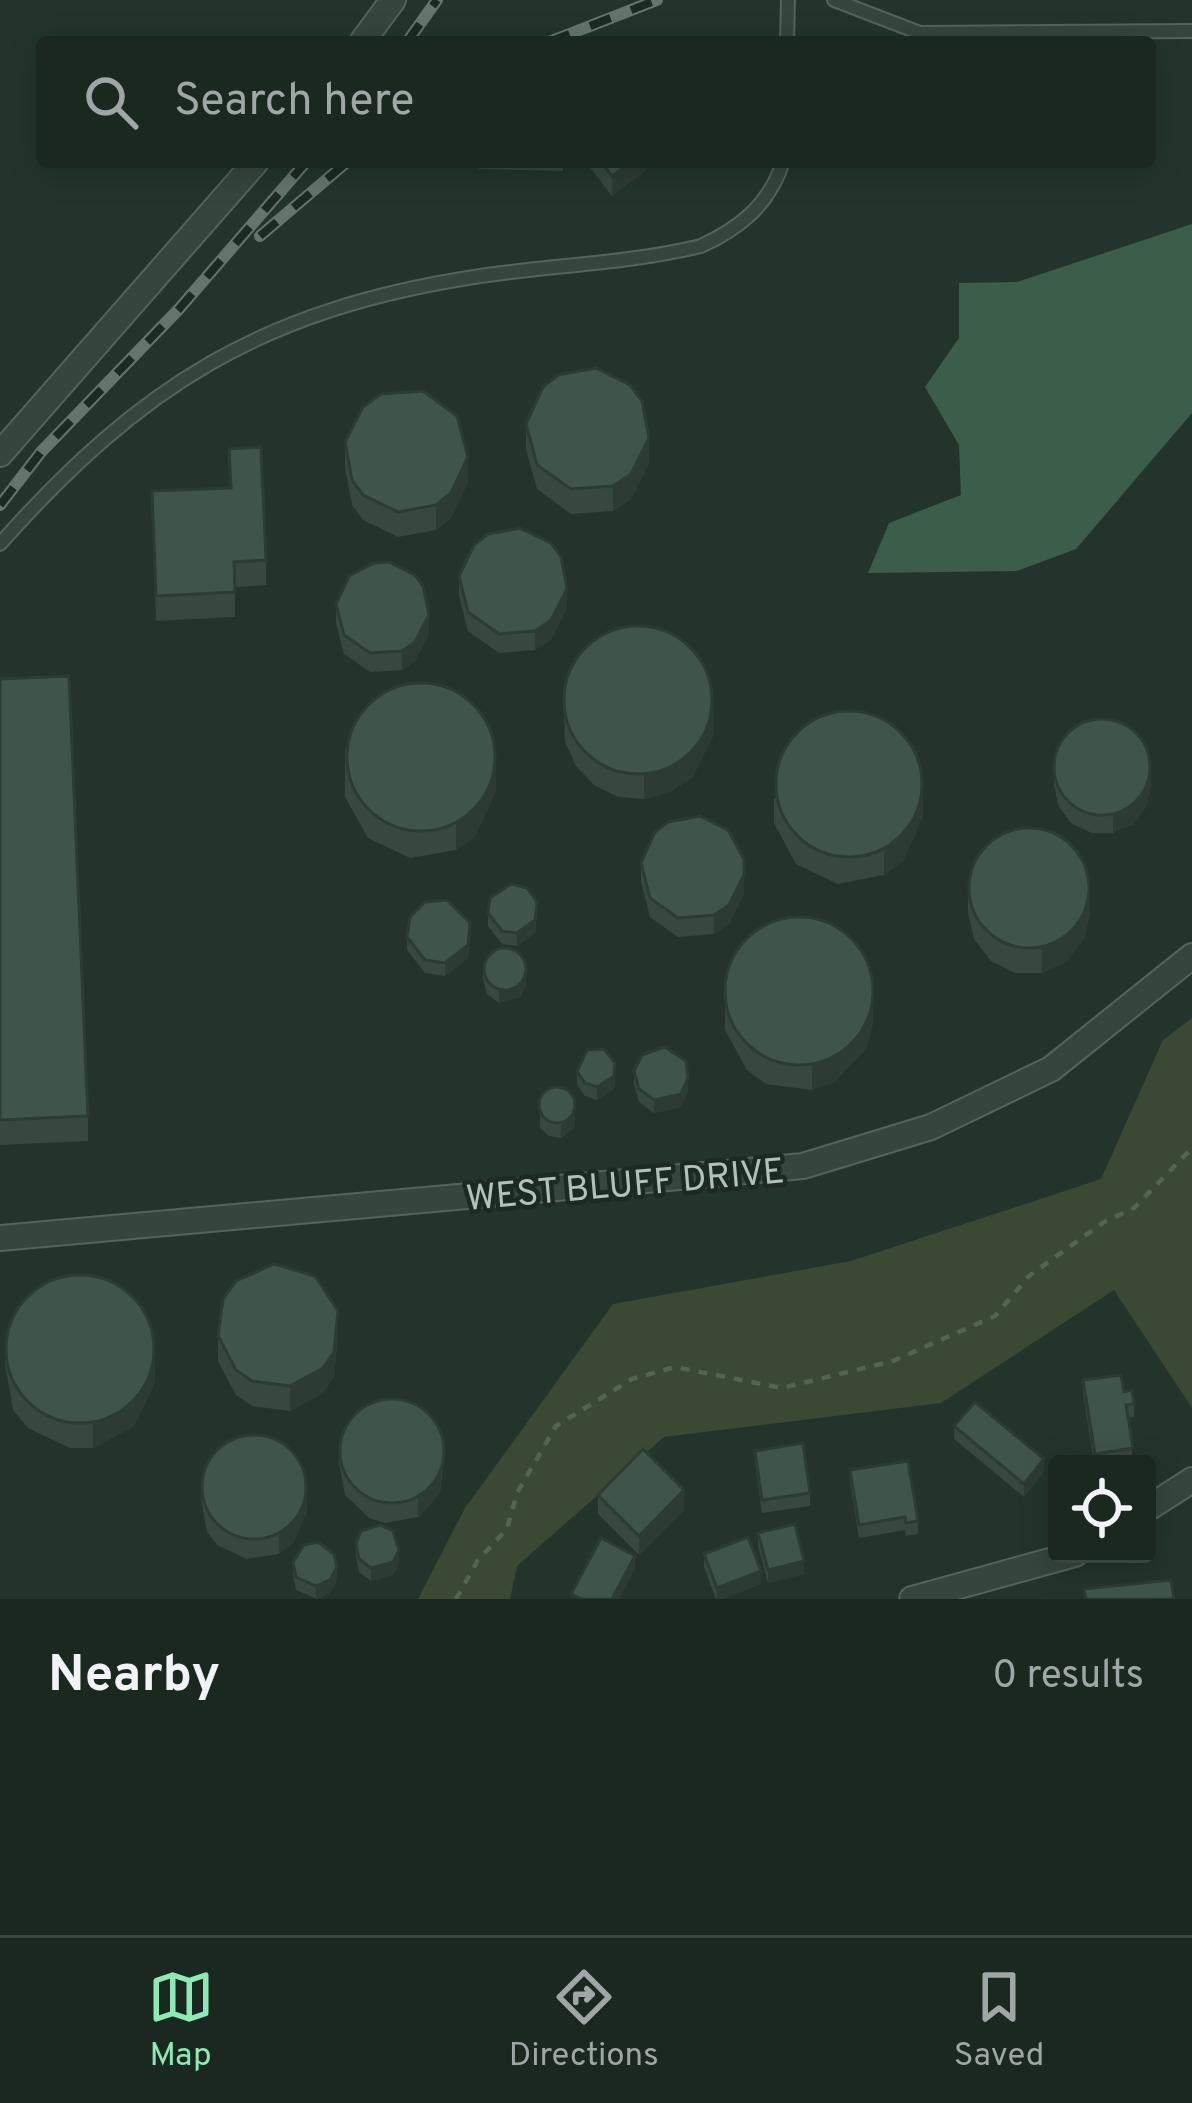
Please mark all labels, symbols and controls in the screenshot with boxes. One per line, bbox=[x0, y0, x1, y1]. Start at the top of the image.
search box bbox=[36, 36, 1156, 168]
icon: search bbox=[78, 69, 144, 135]
text: Search here bbox=[174, 74, 414, 131]
street label: WEST BLUFF DRIVE bbox=[464, 1150, 787, 1224]
map controls bbox=[1048, 1455, 1156, 1563]
button: locate bbox=[1048, 1455, 1156, 1563]
text: Nearby bbox=[48, 1645, 220, 1710]
text: 0 results bbox=[992, 1653, 1144, 1702]
tab: Map bbox=[148, 1964, 214, 2078]
tab: Directions bbox=[509, 1964, 659, 2078]
tab: Saved bbox=[954, 1964, 1044, 2078]

